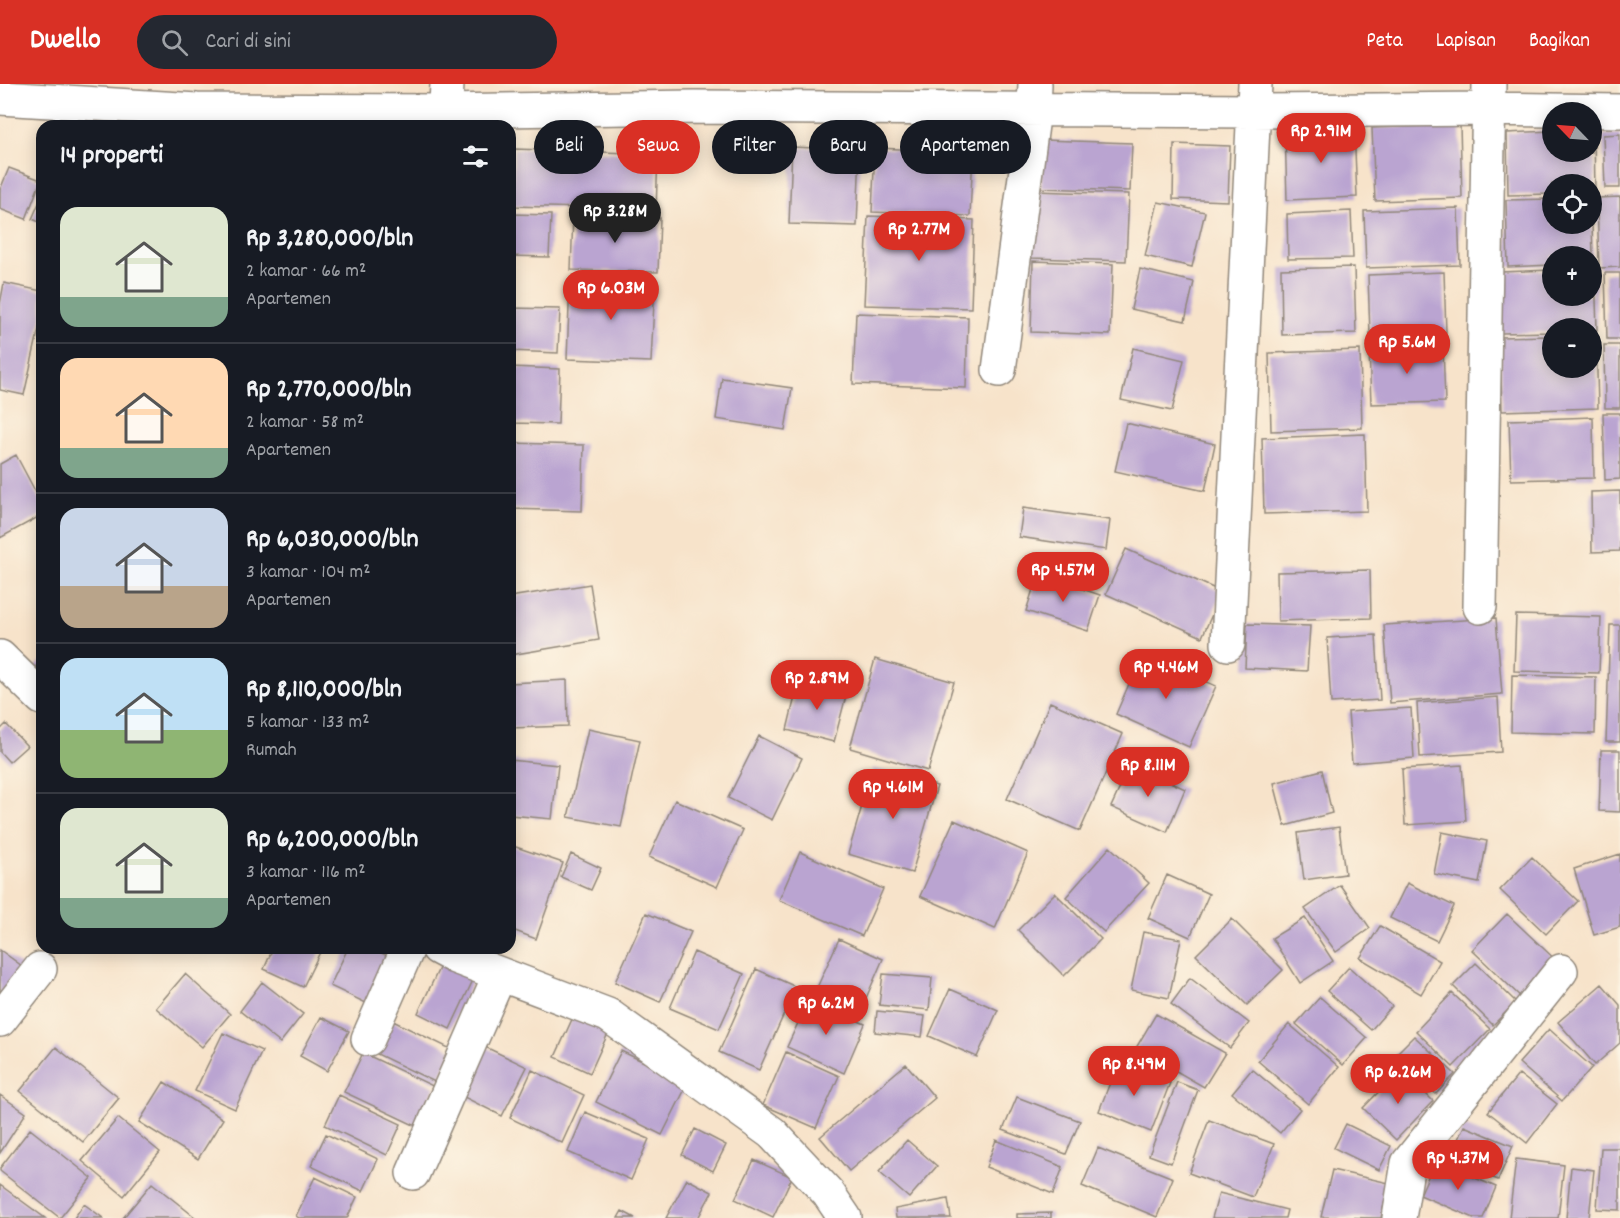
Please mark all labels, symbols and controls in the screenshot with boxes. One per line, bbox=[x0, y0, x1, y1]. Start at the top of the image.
search box bbox=[137, 15, 557, 69]
text: Dwello bbox=[30, 22, 101, 62]
icon: search bbox=[158, 26, 191, 59]
text: Cari di sini bbox=[206, 27, 291, 58]
text: Peta bbox=[1366, 27, 1403, 57]
text: Lapisan bbox=[1436, 27, 1496, 57]
text: Bagikan bbox=[1529, 27, 1590, 57]
north arrow bbox=[1542, 102, 1602, 162]
map controls bbox=[1542, 102, 1602, 378]
pin: Rp 2.91M bbox=[1259, 113, 1383, 164]
text: Rp 2.91M bbox=[1291, 118, 1351, 146]
chip: Beli bbox=[534, 120, 604, 174]
chip: Sewa bbox=[616, 120, 700, 174]
chip: Filter bbox=[712, 120, 797, 174]
chip: Baru bbox=[809, 120, 888, 174]
chip: Apartemen bbox=[900, 120, 1031, 174]
text: 14 properti bbox=[60, 138, 163, 175]
icon: filters bbox=[459, 140, 492, 173]
button: locate bbox=[1542, 174, 1602, 234]
pin: Rp 3.28M bbox=[553, 193, 677, 244]
text: Rp 3.28M bbox=[583, 198, 647, 226]
pin: Rp 2.77M bbox=[857, 211, 981, 262]
text: Rp 2.77M bbox=[888, 216, 950, 244]
text: Rp 3,280,000/bln bbox=[246, 221, 413, 258]
icon: home bbox=[108, 231, 180, 303]
button: + bbox=[1542, 246, 1602, 306]
text: 2 kamar · 66 m² bbox=[246, 258, 366, 286]
pin: Rp 6.03M bbox=[549, 270, 673, 321]
text: Rp 6.03M bbox=[577, 275, 645, 303]
text: Apartemen bbox=[246, 286, 331, 314]
button: − bbox=[1542, 318, 1602, 378]
pin: Rp 5.6M bbox=[1352, 324, 1462, 375]
text: Rp 5.6M bbox=[1378, 329, 1436, 357]
text: Rp 2,770,000/bln bbox=[246, 372, 411, 409]
icon: home bbox=[108, 382, 180, 454]
text: 2 kamar · 58 m² bbox=[246, 409, 364, 437]
text: Apartemen bbox=[246, 437, 331, 465]
text: Rp 6,030,000/bln bbox=[246, 522, 418, 559]
icon: home bbox=[108, 532, 180, 604]
pin: Rp 4.57M bbox=[1001, 552, 1125, 603]
text: Rp 4.57M bbox=[1031, 557, 1095, 585]
text: 3 kamar · 104 m² bbox=[246, 559, 371, 587]
text: Apartemen bbox=[246, 587, 331, 615]
pin: Rp 4.46M bbox=[1104, 649, 1228, 700]
text: Rp 4.46M bbox=[1134, 654, 1198, 682]
pin: Rp 2.89M bbox=[755, 660, 879, 711]
text: Rp 2.89M bbox=[785, 665, 849, 693]
text: Rp 8,110,000/bln bbox=[246, 672, 402, 709]
icon: home bbox=[108, 682, 180, 754]
text: 5 kamar · 133 m² bbox=[246, 709, 369, 737]
text: Rumah bbox=[246, 737, 297, 765]
pin: Rp 8.11M bbox=[1086, 747, 1210, 798]
text: Rp 8.11M bbox=[1120, 752, 1176, 780]
pin: Rp 4.61M bbox=[831, 769, 955, 820]
text: Rp 4.61M bbox=[862, 774, 924, 802]
text: Rp 6,200,000/bln bbox=[246, 822, 418, 859]
icon: home bbox=[108, 832, 180, 904]
text: 3 kamar · 116 m² bbox=[246, 859, 365, 887]
text: Apartemen bbox=[246, 887, 331, 915]
pin: Rp 6.2M bbox=[771, 985, 881, 1036]
text: Rp 6.2M bbox=[797, 990, 855, 1018]
pin: Rp 8.49M bbox=[1072, 1046, 1196, 1097]
text: Rp 8.49M bbox=[1102, 1051, 1166, 1079]
pin: Rp 6.26M bbox=[1336, 1054, 1460, 1105]
text: Rp 6.26M bbox=[1365, 1059, 1431, 1087]
pin: Rp 4.37M bbox=[1396, 1140, 1520, 1191]
text: Rp 4.37M bbox=[1426, 1145, 1490, 1173]

